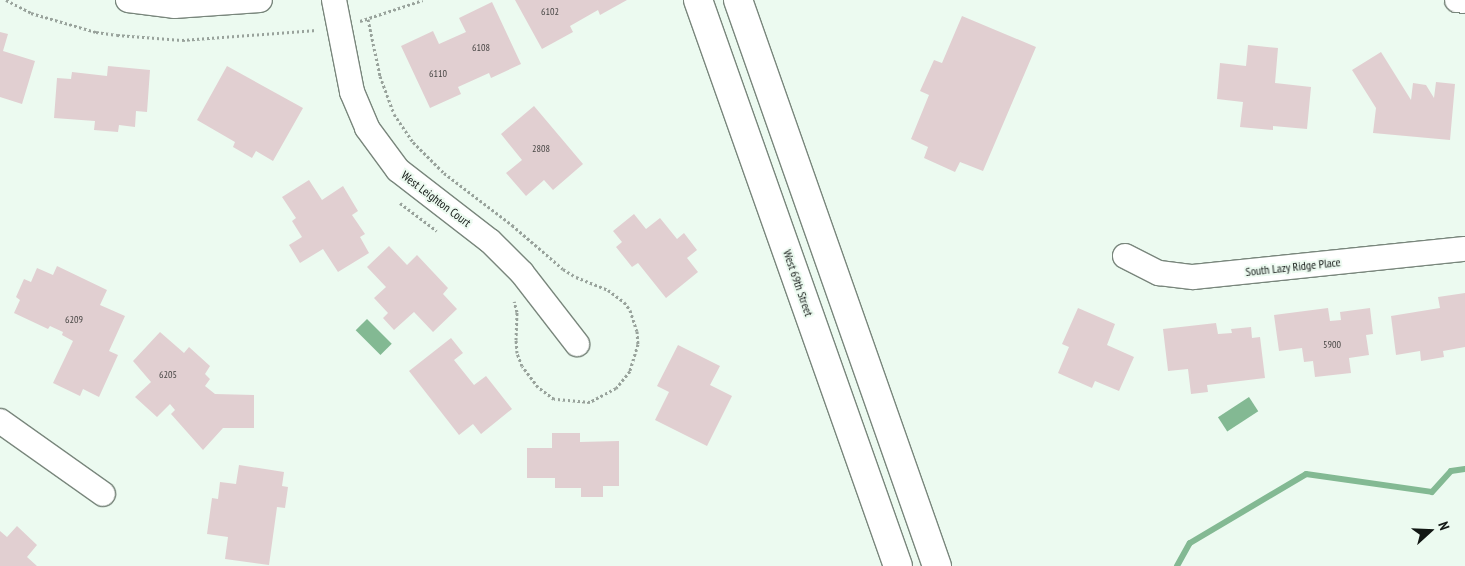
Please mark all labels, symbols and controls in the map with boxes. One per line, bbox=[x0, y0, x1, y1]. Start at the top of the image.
house number: 6102 bbox=[541, 6, 559, 18]
house number: 6108 bbox=[472, 42, 490, 54]
house number: 6110 bbox=[429, 68, 447, 80]
house number: 2808 bbox=[532, 143, 550, 155]
street label: West Leighton Court bbox=[398, 168, 474, 230]
street label: West 69th Street bbox=[780, 248, 816, 318]
street label: South Lazy Ridge Place bbox=[1245, 255, 1341, 279]
house number: 6209 bbox=[65, 314, 83, 326]
house number: 5900 bbox=[1323, 339, 1341, 351]
house number: 6205 bbox=[159, 369, 177, 381]
north arrow bbox=[1405, 506, 1455, 556]
text: N bbox=[1434, 519, 1454, 533]

